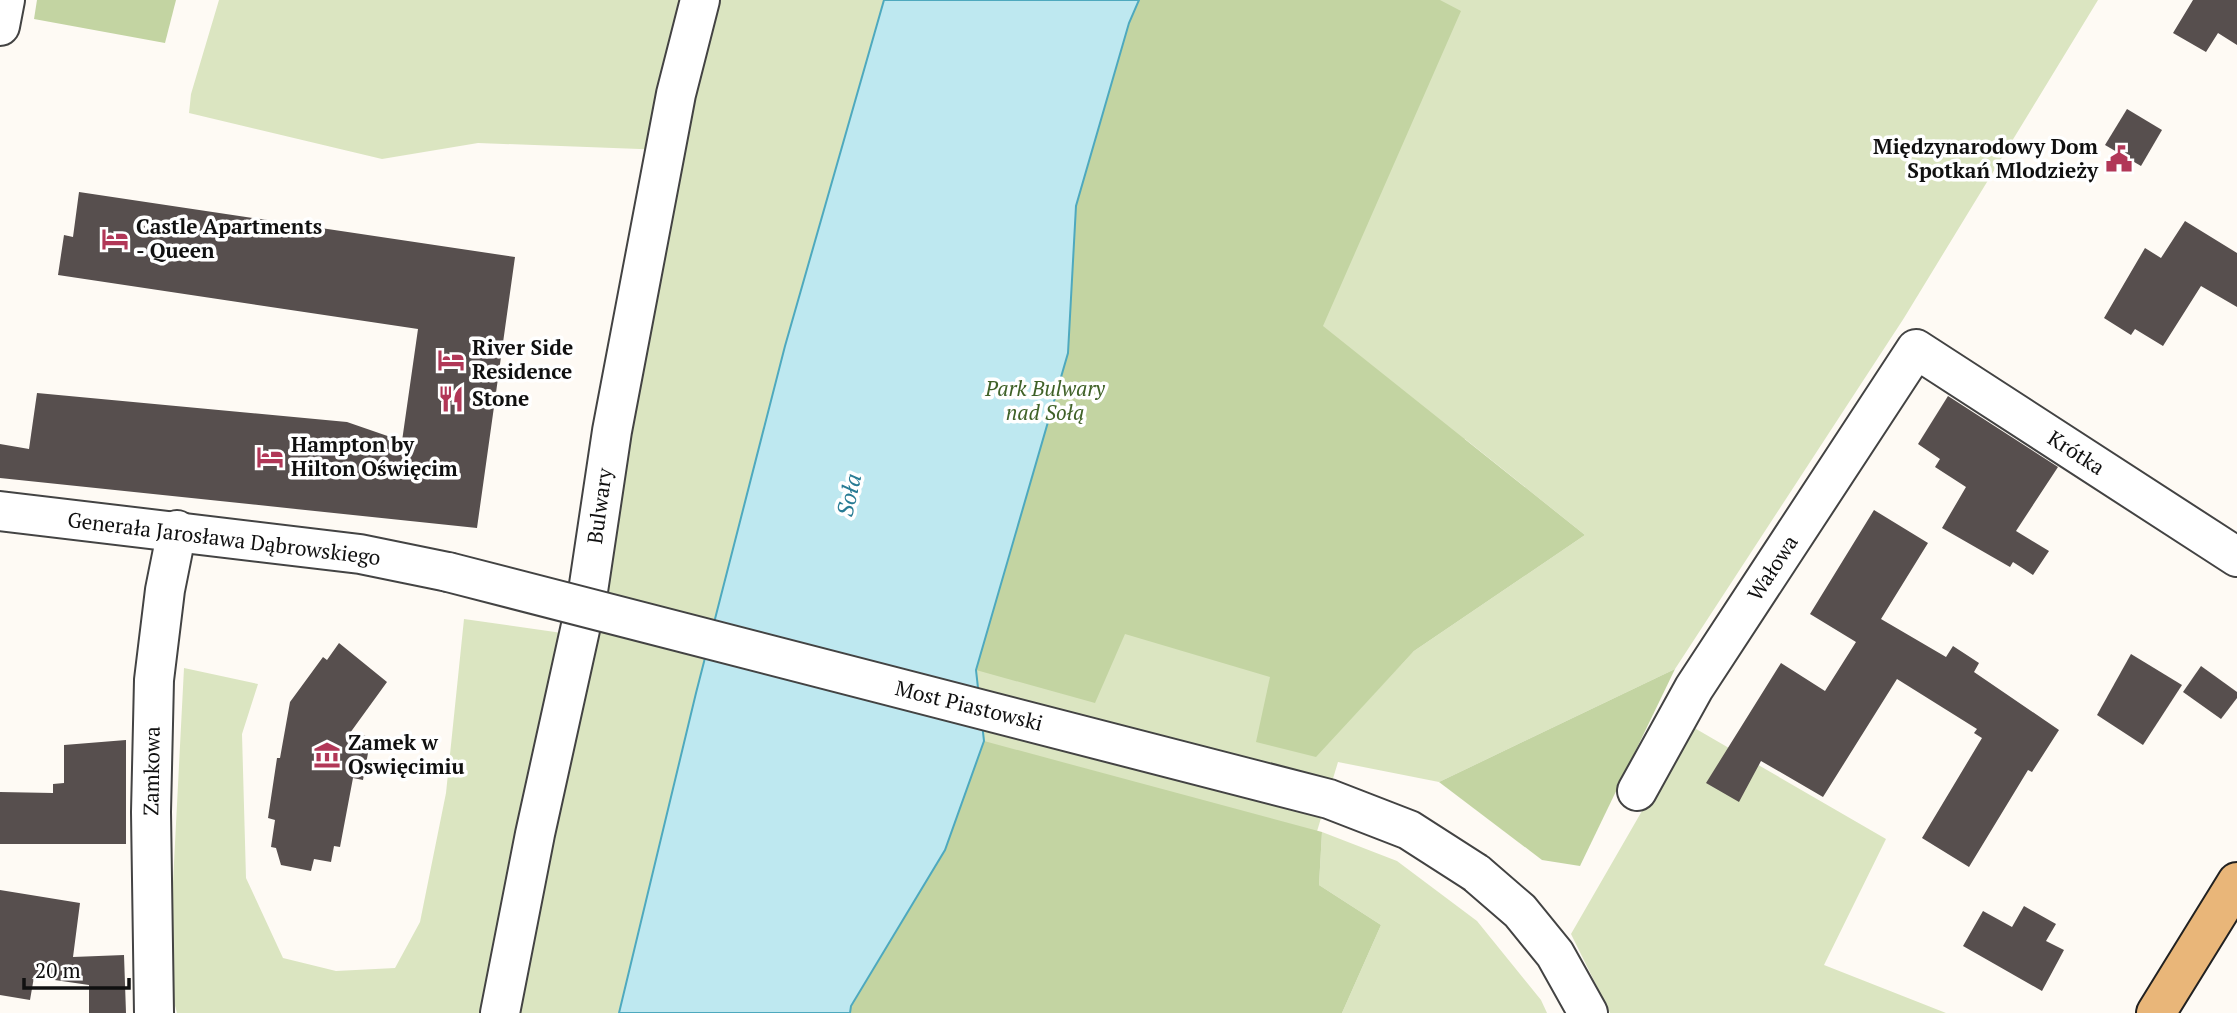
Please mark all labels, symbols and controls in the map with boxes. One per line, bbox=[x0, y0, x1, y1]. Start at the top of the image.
place label: Międzynarodowy Dom Spotkań Mlodzieży bbox=[1873, 132, 2099, 184]
public building icon: Międzynarodowy Dom Spotkań Mlodzieży bbox=[2104, 144, 2134, 174]
place label: Castle Apartments - Queen bbox=[136, 212, 322, 264]
hotel icon: Castle Apartments - Queen bbox=[100, 224, 130, 254]
place label: River Side Residence bbox=[472, 333, 573, 385]
hotel icon: River Side Residence bbox=[436, 345, 466, 375]
park label: Park Bulwary nad Sołą bbox=[984, 374, 1105, 426]
restaurant icon: Stone bbox=[436, 384, 466, 414]
place label: Stone bbox=[472, 384, 529, 412]
street label: Krótka bbox=[2043, 423, 2111, 481]
place label: Hampton by Hilton Oświęcim bbox=[291, 430, 458, 482]
hotel icon: Hampton by Hilton Oświęcim bbox=[255, 442, 285, 472]
street label: Bulwary bbox=[580, 466, 618, 546]
water label: Soła bbox=[829, 470, 868, 519]
street label: Generała Jarosława Dąbrowskiego bbox=[66, 505, 382, 571]
street label: Wałowa bbox=[1741, 529, 1804, 606]
street label: Most Piastowski bbox=[893, 673, 1046, 737]
street label: Zamkowa bbox=[136, 726, 166, 816]
place label: Zamek w Oswięcimiu bbox=[348, 728, 465, 780]
museum icon: Zamek w Oswięcimiu bbox=[312, 740, 342, 770]
scale bar bbox=[24, 946, 130, 990]
text: 20 m bbox=[35, 956, 81, 984]

